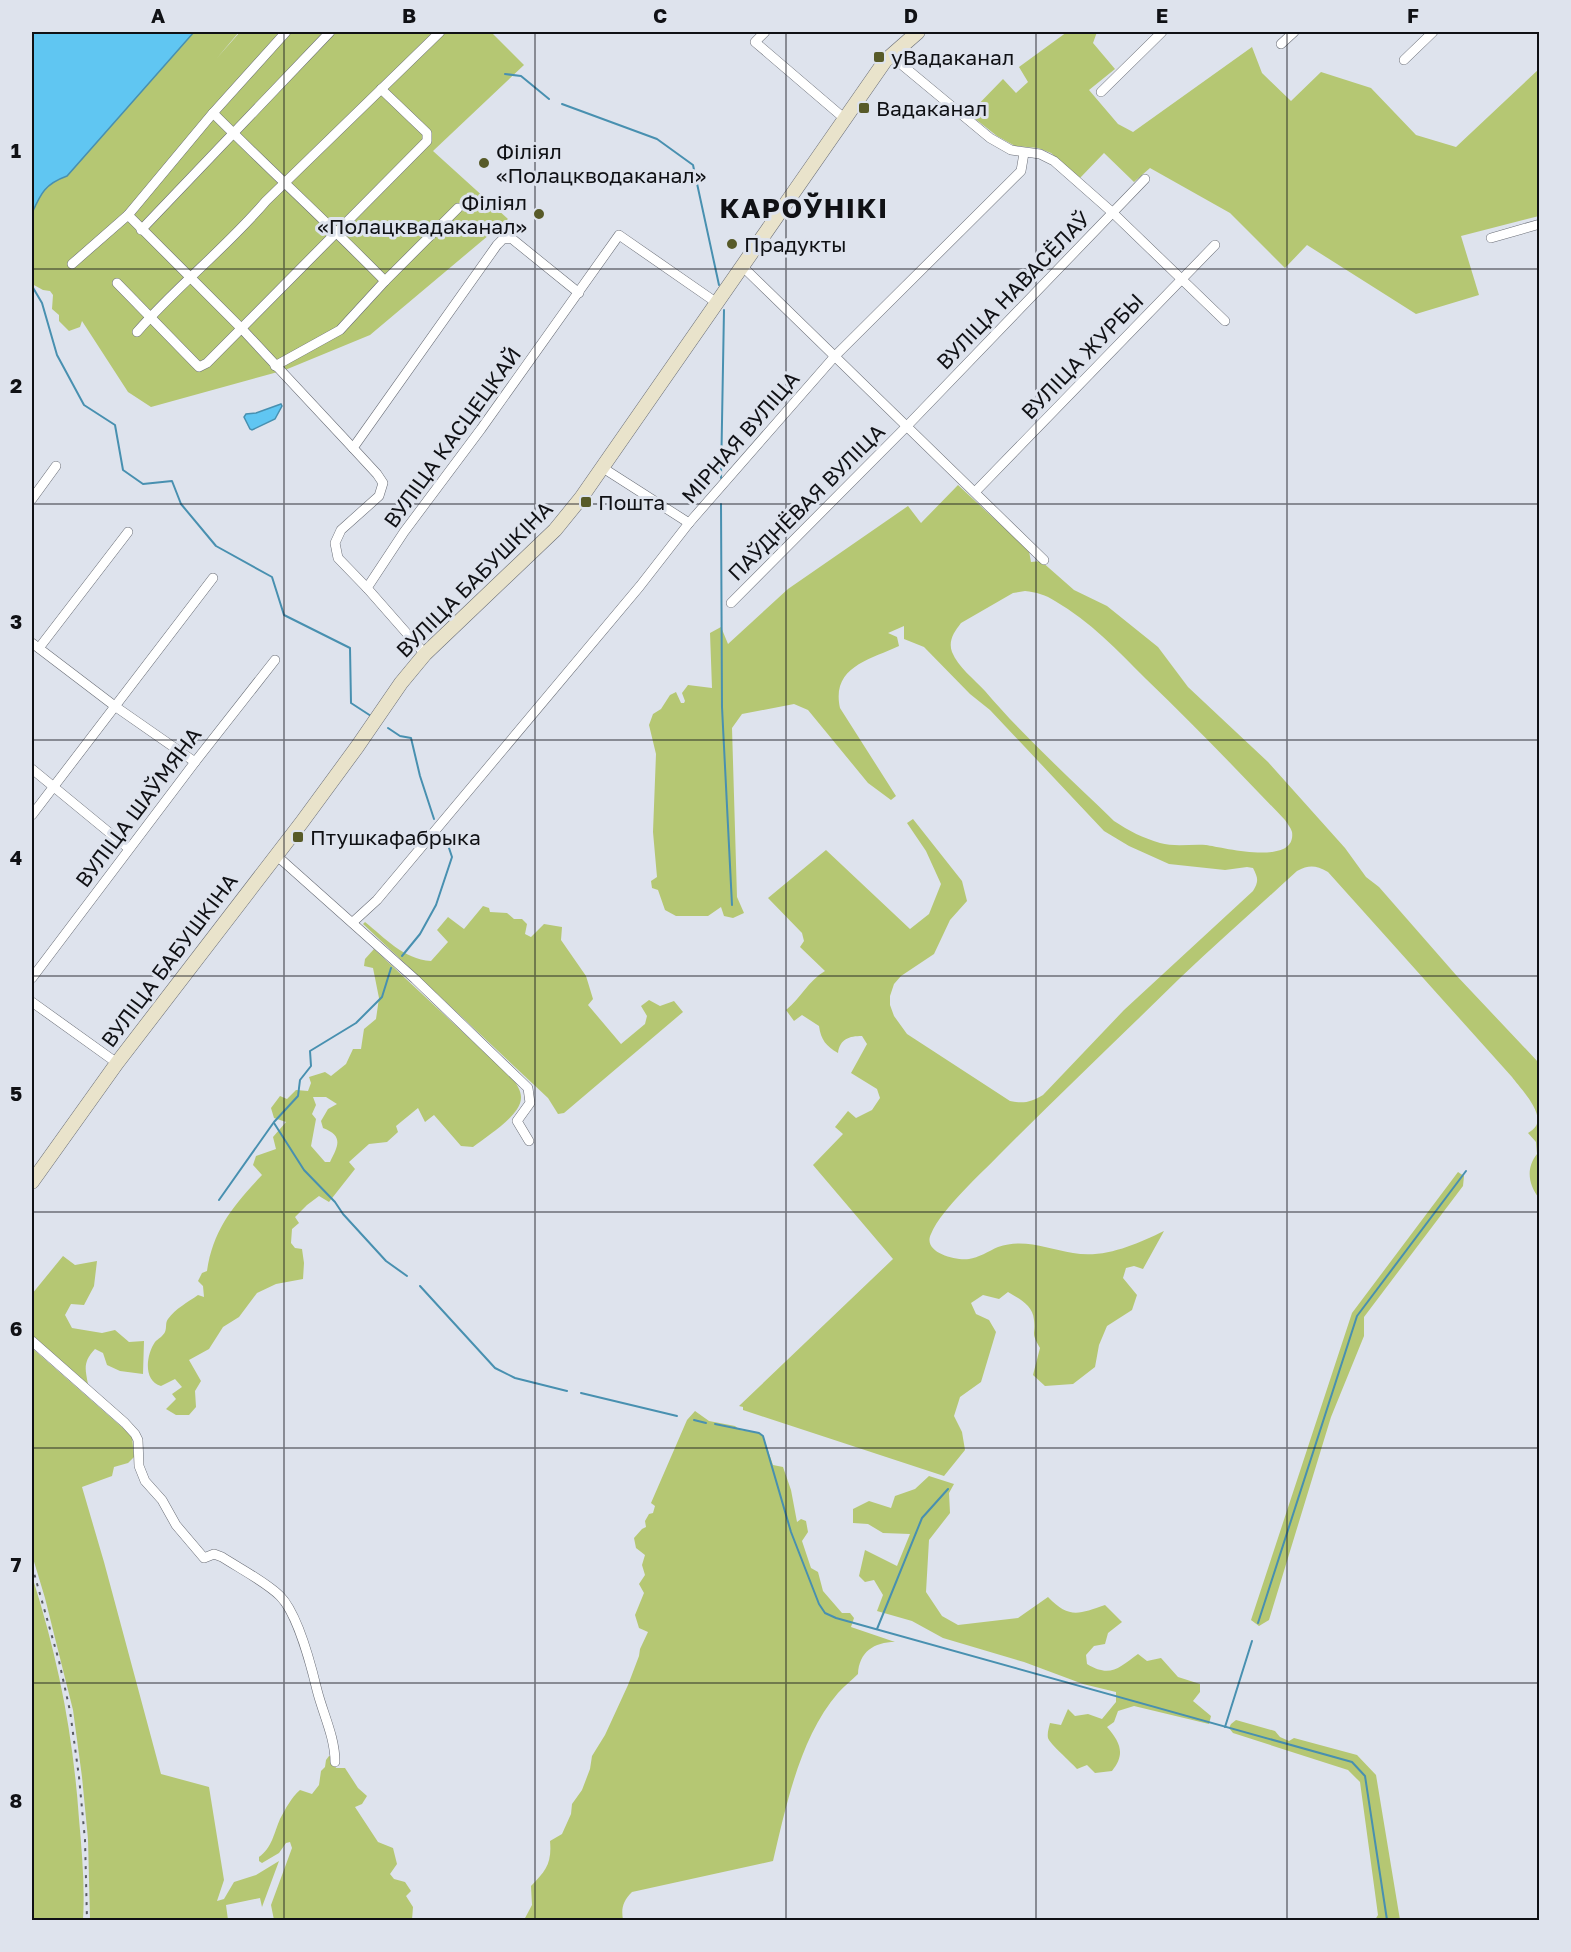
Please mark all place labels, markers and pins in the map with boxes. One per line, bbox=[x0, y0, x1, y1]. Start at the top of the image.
place label: уВадаканал bbox=[891, 44, 1014, 70]
marker: уВадаканал bbox=[872, 50, 886, 64]
place label: Вадаканал bbox=[876, 95, 987, 121]
marker: Вадаканал bbox=[857, 101, 871, 115]
place label: Філіял «Полацкводаканал» bbox=[496, 138, 706, 188]
marker: Філіял «Полацкводаканал» bbox=[477, 156, 491, 170]
place label: Філіял «Полацквадаканал» bbox=[317, 189, 527, 239]
marker: Філіял «Полацквадаканал» bbox=[532, 207, 546, 221]
place label: Прадукты bbox=[744, 231, 846, 257]
marker: Прадукты bbox=[725, 237, 739, 251]
place label: Пошта bbox=[598, 489, 665, 515]
marker: Пошта bbox=[579, 495, 593, 509]
place label: Птушкафабрыка bbox=[310, 824, 481, 850]
marker: Птушкафабрыка bbox=[291, 830, 305, 844]

